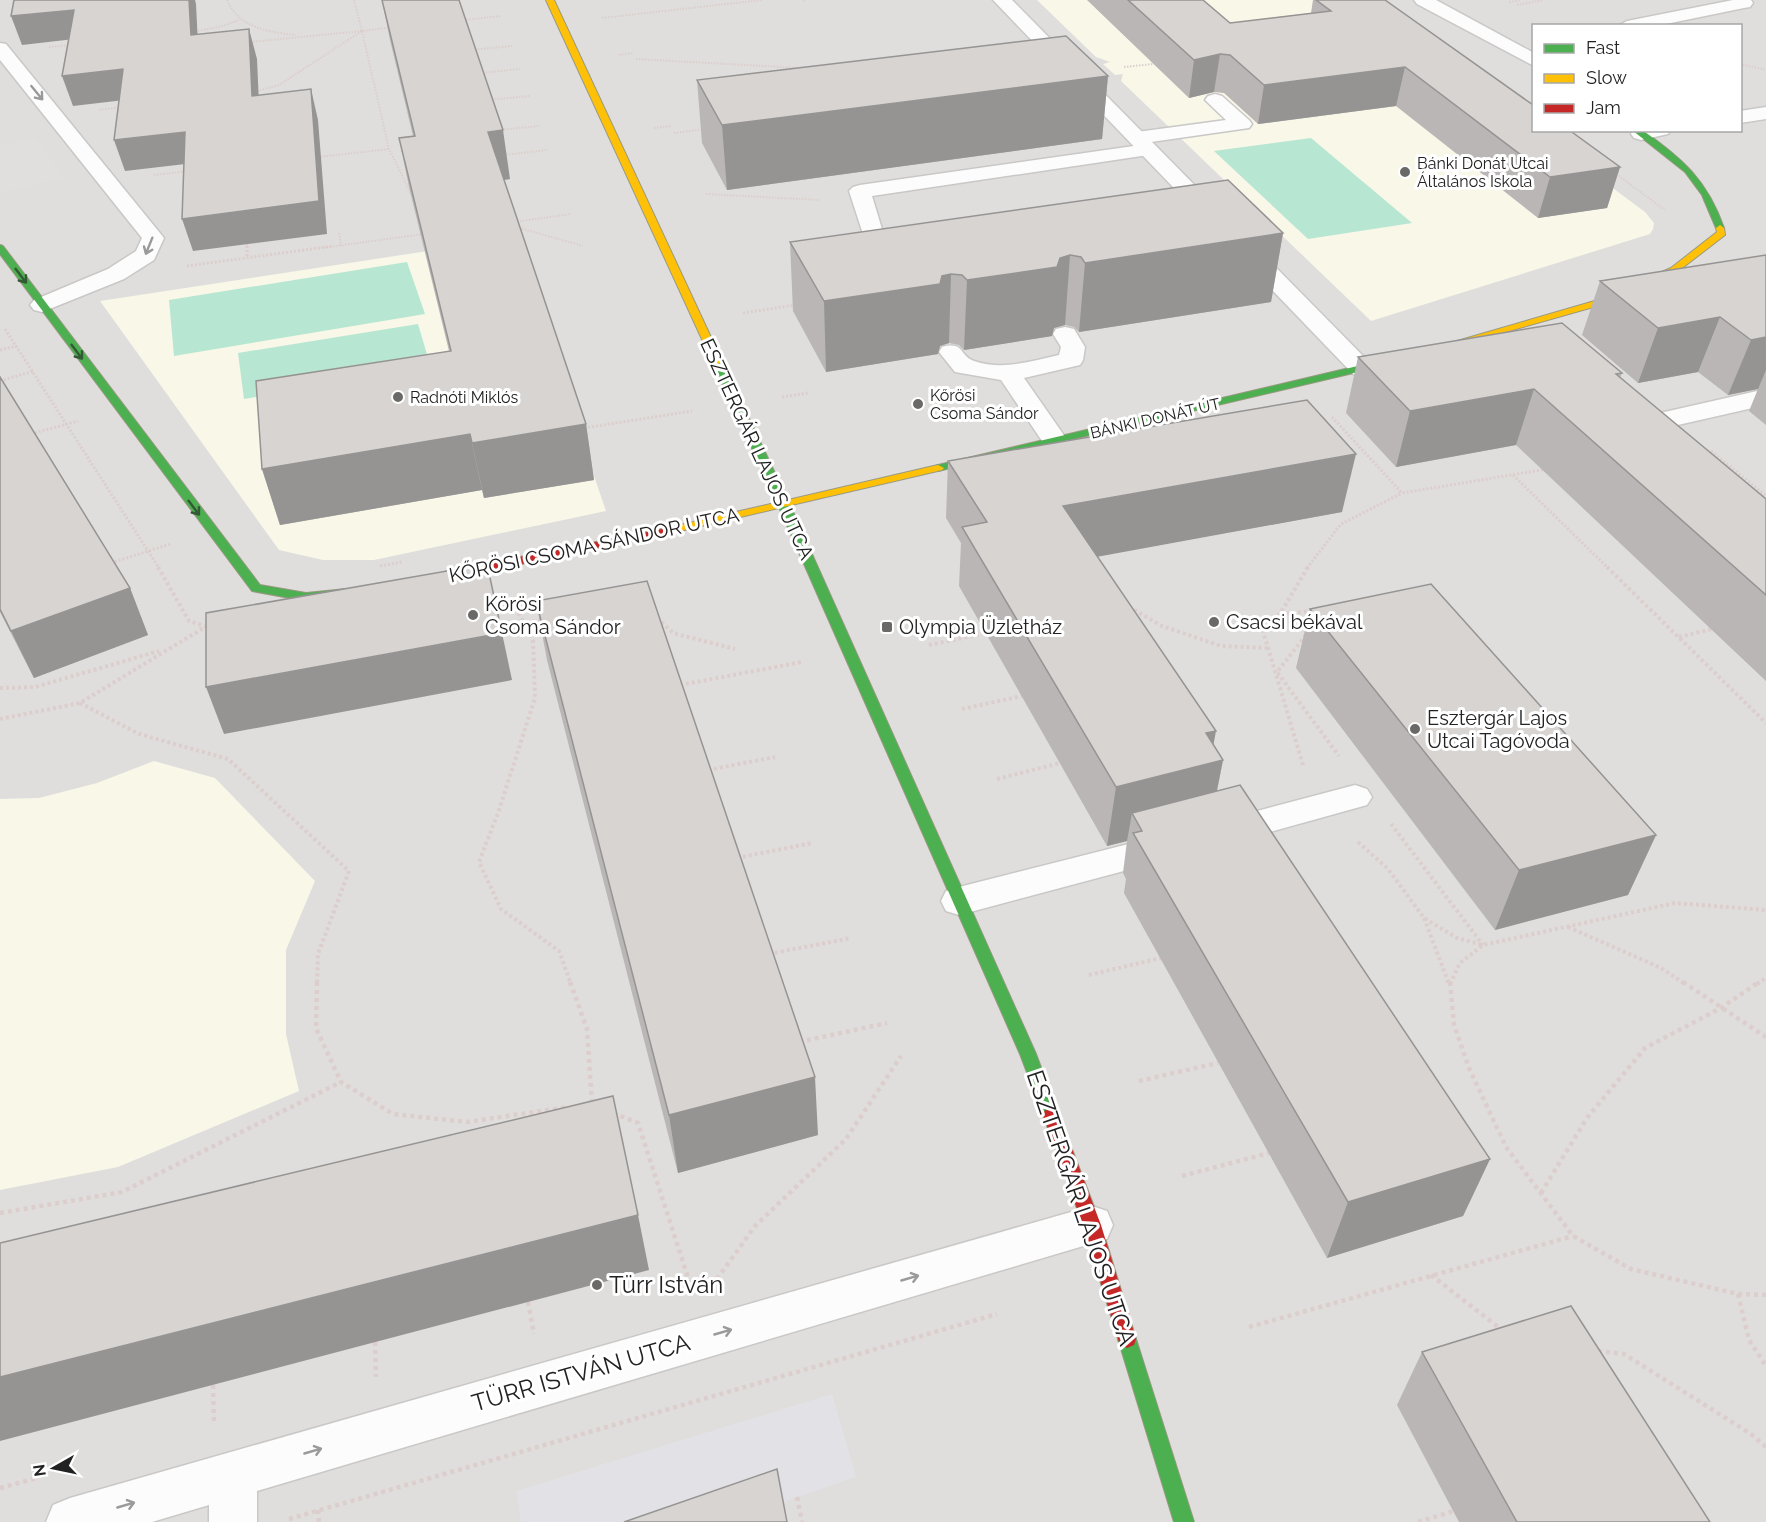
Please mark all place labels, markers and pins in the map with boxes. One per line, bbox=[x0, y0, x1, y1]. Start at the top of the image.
place label: Bánki Donát Utcai Általános Iskola bbox=[1417, 154, 1548, 191]
marker: Bánki Donát Utcai Általános Iskola bbox=[1398, 165, 1412, 179]
place label: Kőrösi Csoma Sándor bbox=[930, 386, 1039, 423]
place label: Radnóti Miklós bbox=[410, 388, 519, 407]
marker: Radnóti Miklós bbox=[391, 390, 405, 404]
marker: Kőrösi Csoma Sándor bbox=[911, 397, 925, 411]
place label: Körösi Csoma Sándor bbox=[485, 592, 621, 639]
marker: Körösi Csoma Sándor bbox=[466, 608, 480, 622]
place label: Csacsi békával bbox=[1226, 610, 1363, 634]
place label: Olympia Üzletház bbox=[899, 615, 1062, 639]
marker: Csacsi békával bbox=[1207, 615, 1221, 629]
marker: Olympia Üzletház bbox=[880, 620, 894, 634]
place label: Esztergár Lajos Utcai Tagóvoda bbox=[1427, 706, 1570, 753]
marker: Esztergár Lajos Utcai Tagóvoda bbox=[1408, 722, 1422, 736]
place label: Türr István bbox=[609, 1270, 723, 1299]
marker: Türr István bbox=[590, 1278, 604, 1292]

